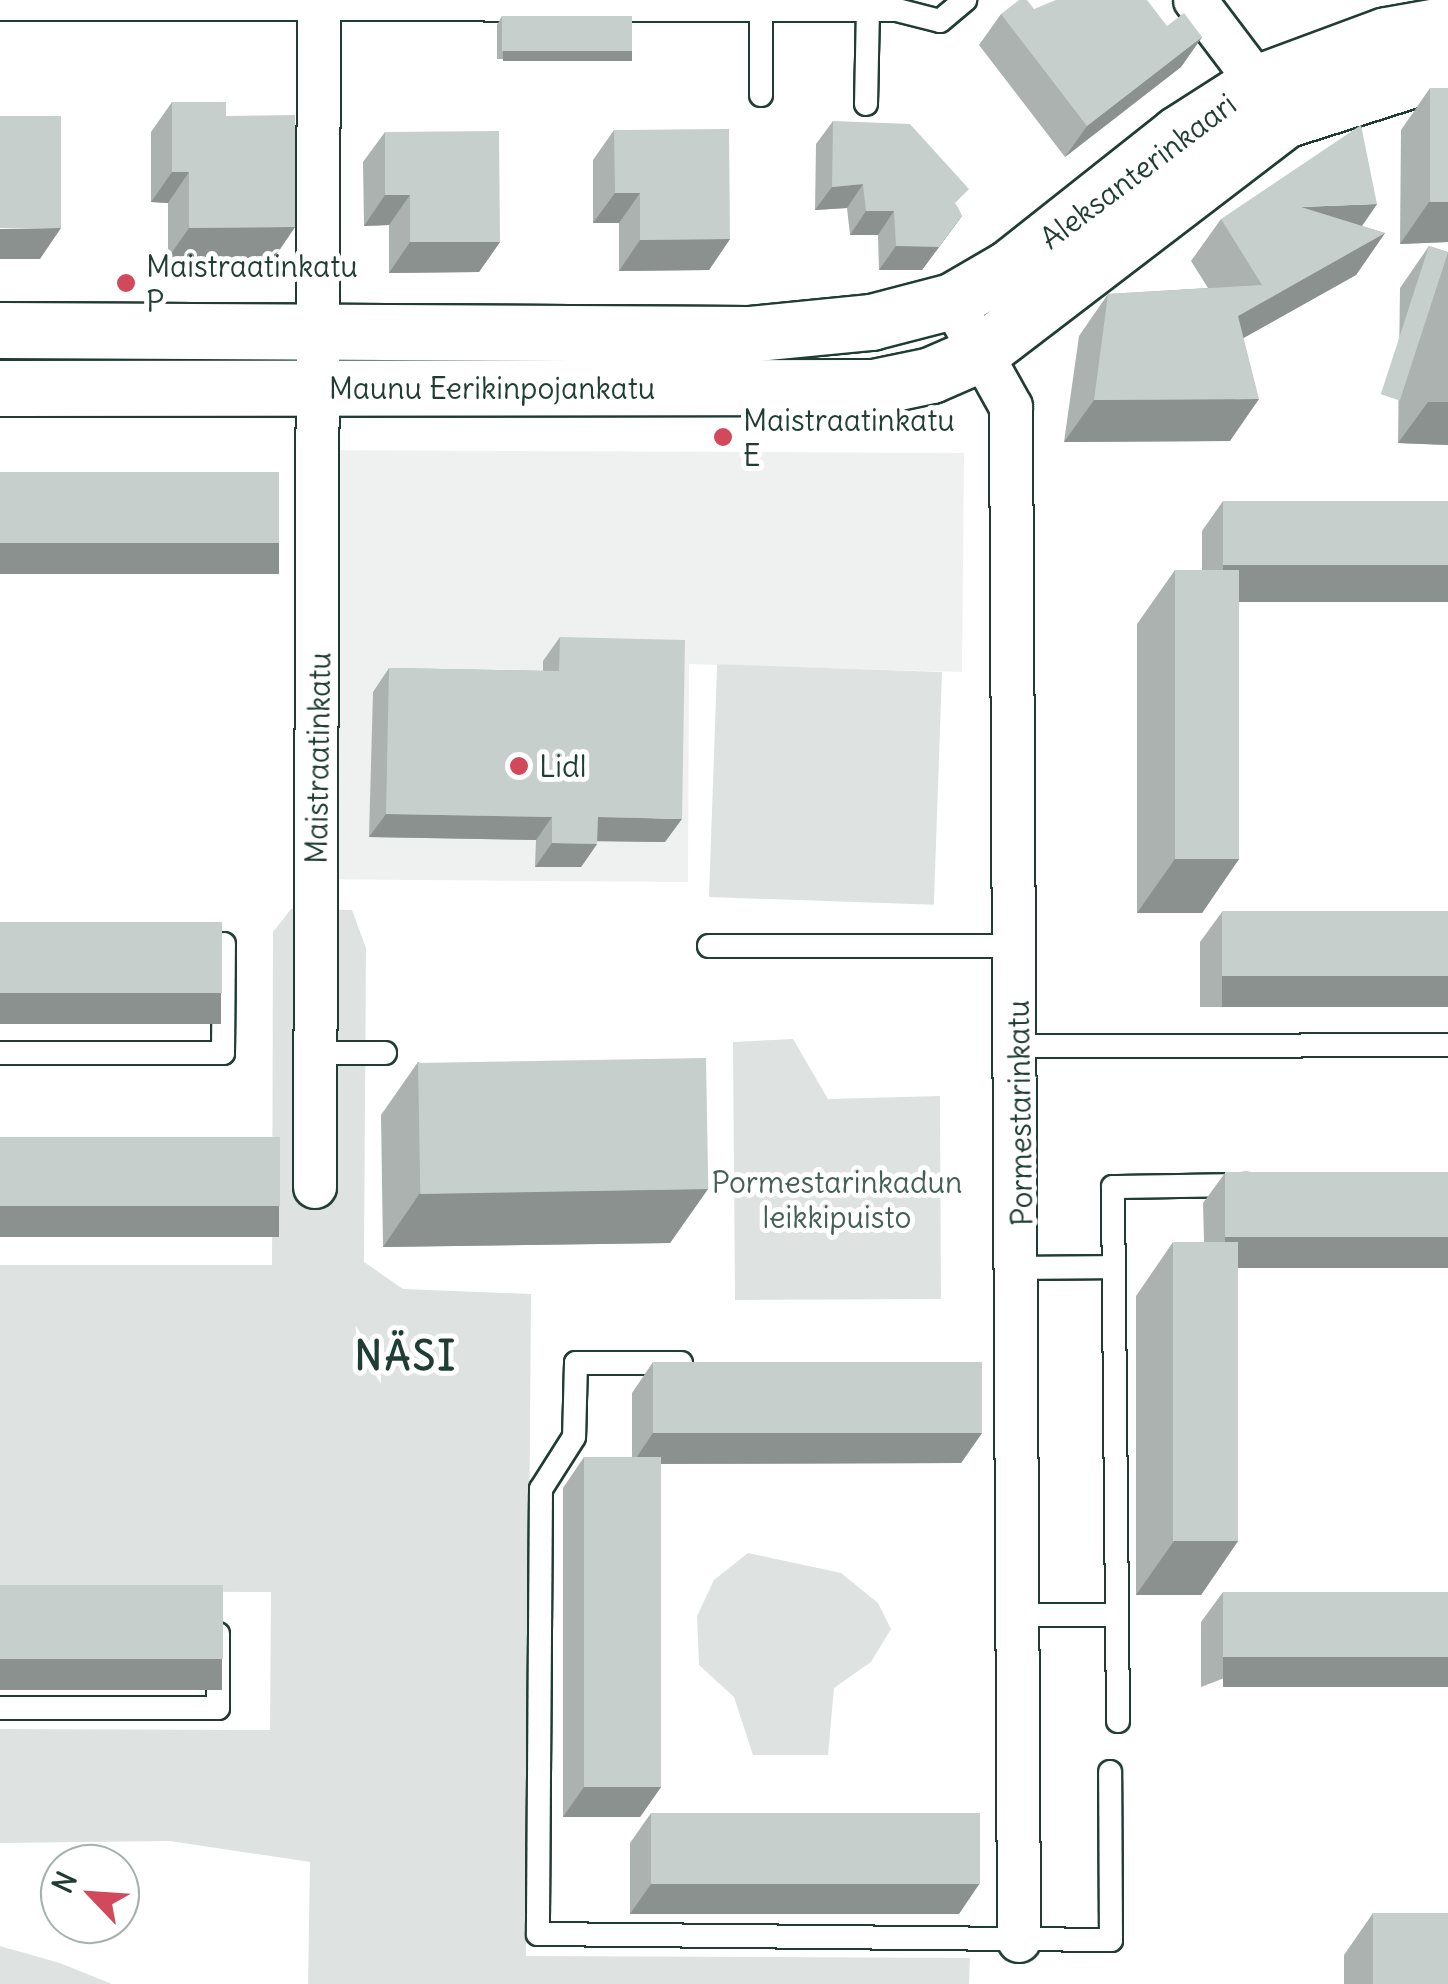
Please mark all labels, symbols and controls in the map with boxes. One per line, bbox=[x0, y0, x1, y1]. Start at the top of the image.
street label: Aleksanterinkaari bbox=[1033, 86, 1243, 256]
place label: Maistraatinkatu P bbox=[146, 248, 358, 318]
marker: Maistraatinkatu P bbox=[115, 272, 137, 294]
street label: Maunu Eerikinpojankatu bbox=[329, 370, 655, 406]
place label: Maistraatinkatu E bbox=[743, 402, 955, 472]
marker: Maistraatinkatu E bbox=[712, 426, 734, 448]
street label: Maistraatinkatu bbox=[298, 652, 338, 864]
place label: Lidl bbox=[539, 748, 586, 784]
marker: Lidl bbox=[508, 755, 530, 777]
street label: Pormestarinkatu bbox=[1000, 1000, 1040, 1226]
park label: Pormestarinkadun leikkipuisto bbox=[712, 1164, 962, 1234]
district label: NÄSI bbox=[355, 1332, 457, 1380]
north arrow bbox=[40, 1844, 140, 1944]
text: N bbox=[44, 1866, 85, 1899]

